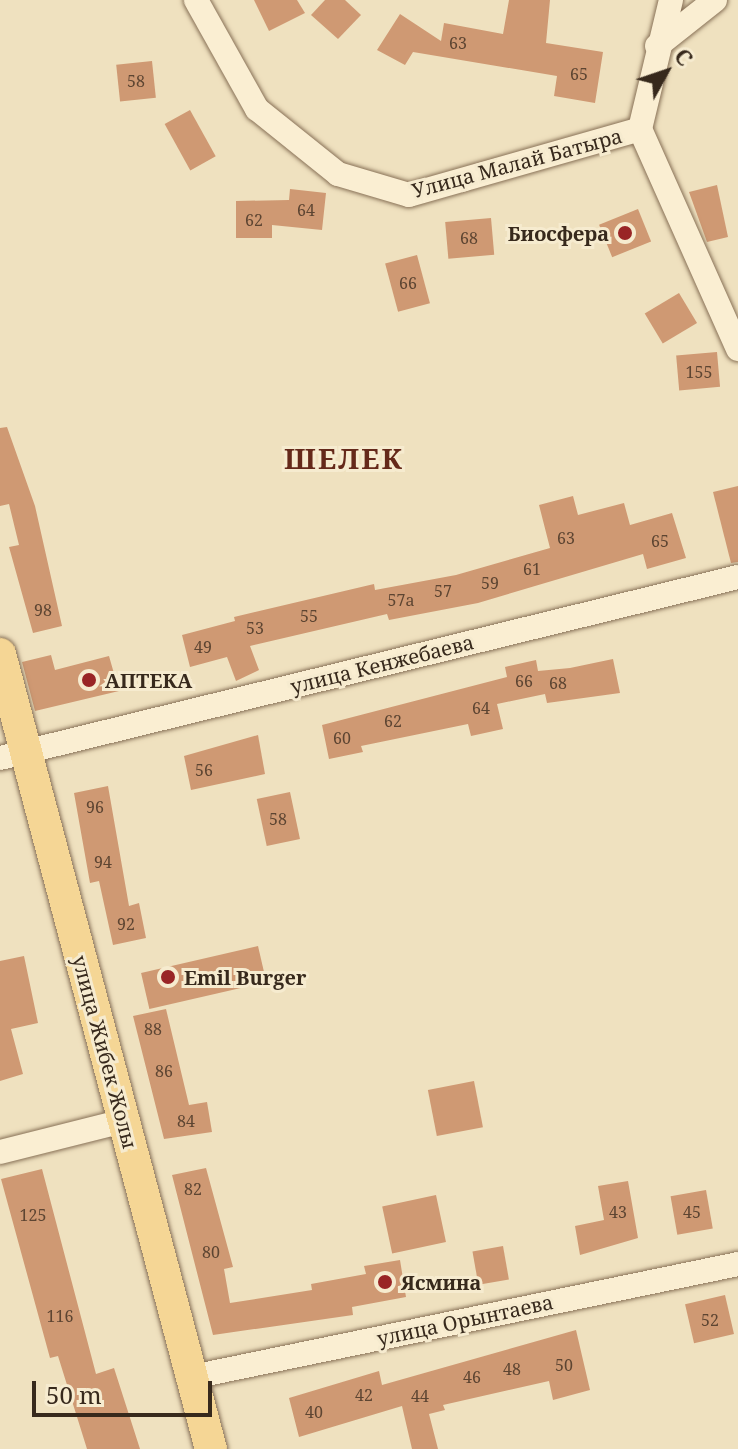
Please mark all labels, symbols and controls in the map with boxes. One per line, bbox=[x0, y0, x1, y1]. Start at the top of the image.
north arrow bbox=[626, 32, 706, 112]
house number: 63 bbox=[449, 33, 467, 53]
text: С bbox=[668, 41, 701, 72]
house number: 65 bbox=[570, 64, 588, 84]
house number: 58 bbox=[127, 71, 145, 91]
street label: Улица Малай Батыра bbox=[409, 123, 625, 203]
house number: 64 bbox=[297, 200, 315, 220]
house number: 62 bbox=[245, 210, 263, 230]
place label: Биосфера bbox=[508, 221, 609, 245]
marker: Биосфера bbox=[616, 224, 634, 242]
house number: 68 bbox=[460, 228, 478, 248]
house number: 66 bbox=[399, 273, 417, 293]
house number: 155 bbox=[686, 362, 712, 382]
district label: ШЕЛЕК bbox=[284, 441, 404, 475]
house number: 63 bbox=[557, 528, 575, 548]
house number: 65 bbox=[651, 531, 669, 551]
house number: 61 bbox=[523, 559, 541, 579]
house number: 59 bbox=[481, 573, 499, 593]
house number: 57 bbox=[434, 581, 452, 601]
house number: 57а bbox=[387, 590, 415, 610]
house number: 98 bbox=[34, 600, 52, 620]
house number: 55 bbox=[300, 606, 318, 626]
house number: 53 bbox=[246, 618, 264, 638]
street label: улица Кенжебаева bbox=[288, 630, 476, 698]
house number: 49 bbox=[194, 637, 212, 657]
place label: АПТЕКА bbox=[105, 668, 192, 692]
marker: АПТЕКА bbox=[80, 671, 98, 689]
house number: 66 bbox=[515, 671, 533, 691]
house number: 68 bbox=[549, 673, 567, 693]
house number: 64 bbox=[472, 698, 490, 718]
house number: 62 bbox=[384, 711, 402, 731]
house number: 60 bbox=[333, 728, 351, 748]
house number: 56 bbox=[195, 760, 213, 780]
house number: 96 bbox=[86, 797, 104, 817]
house number: 58 bbox=[269, 809, 287, 829]
house number: 94 bbox=[94, 852, 112, 872]
house number: 92 bbox=[117, 914, 135, 934]
street label: улица Жибек Жолы bbox=[68, 953, 142, 1151]
place label: Emil Burger bbox=[184, 965, 306, 989]
marker: Emil Burger bbox=[159, 968, 177, 986]
house number: 88 bbox=[144, 1019, 162, 1039]
house number: 86 bbox=[155, 1061, 173, 1081]
house number: 84 bbox=[177, 1111, 195, 1131]
house number: 82 bbox=[184, 1179, 202, 1199]
house number: 43 bbox=[609, 1202, 627, 1222]
house number: 45 bbox=[683, 1202, 701, 1222]
house number: 125 bbox=[20, 1205, 46, 1225]
house number: 80 bbox=[202, 1242, 220, 1262]
place label: Ясмина bbox=[401, 1270, 481, 1294]
marker: Ясмина bbox=[376, 1273, 394, 1291]
street label: улица Орынтаева bbox=[375, 1290, 555, 1350]
house number: 116 bbox=[47, 1306, 73, 1326]
house number: 52 bbox=[701, 1310, 719, 1330]
house number: 50 bbox=[555, 1355, 573, 1375]
house number: 48 bbox=[503, 1359, 521, 1379]
scale bar bbox=[36, 1365, 216, 1415]
house number: 46 bbox=[463, 1367, 481, 1387]
text: 50 m bbox=[46, 1378, 102, 1411]
house number: 42 bbox=[355, 1385, 373, 1405]
house number: 44 bbox=[411, 1386, 429, 1406]
house number: 40 bbox=[305, 1402, 323, 1422]

